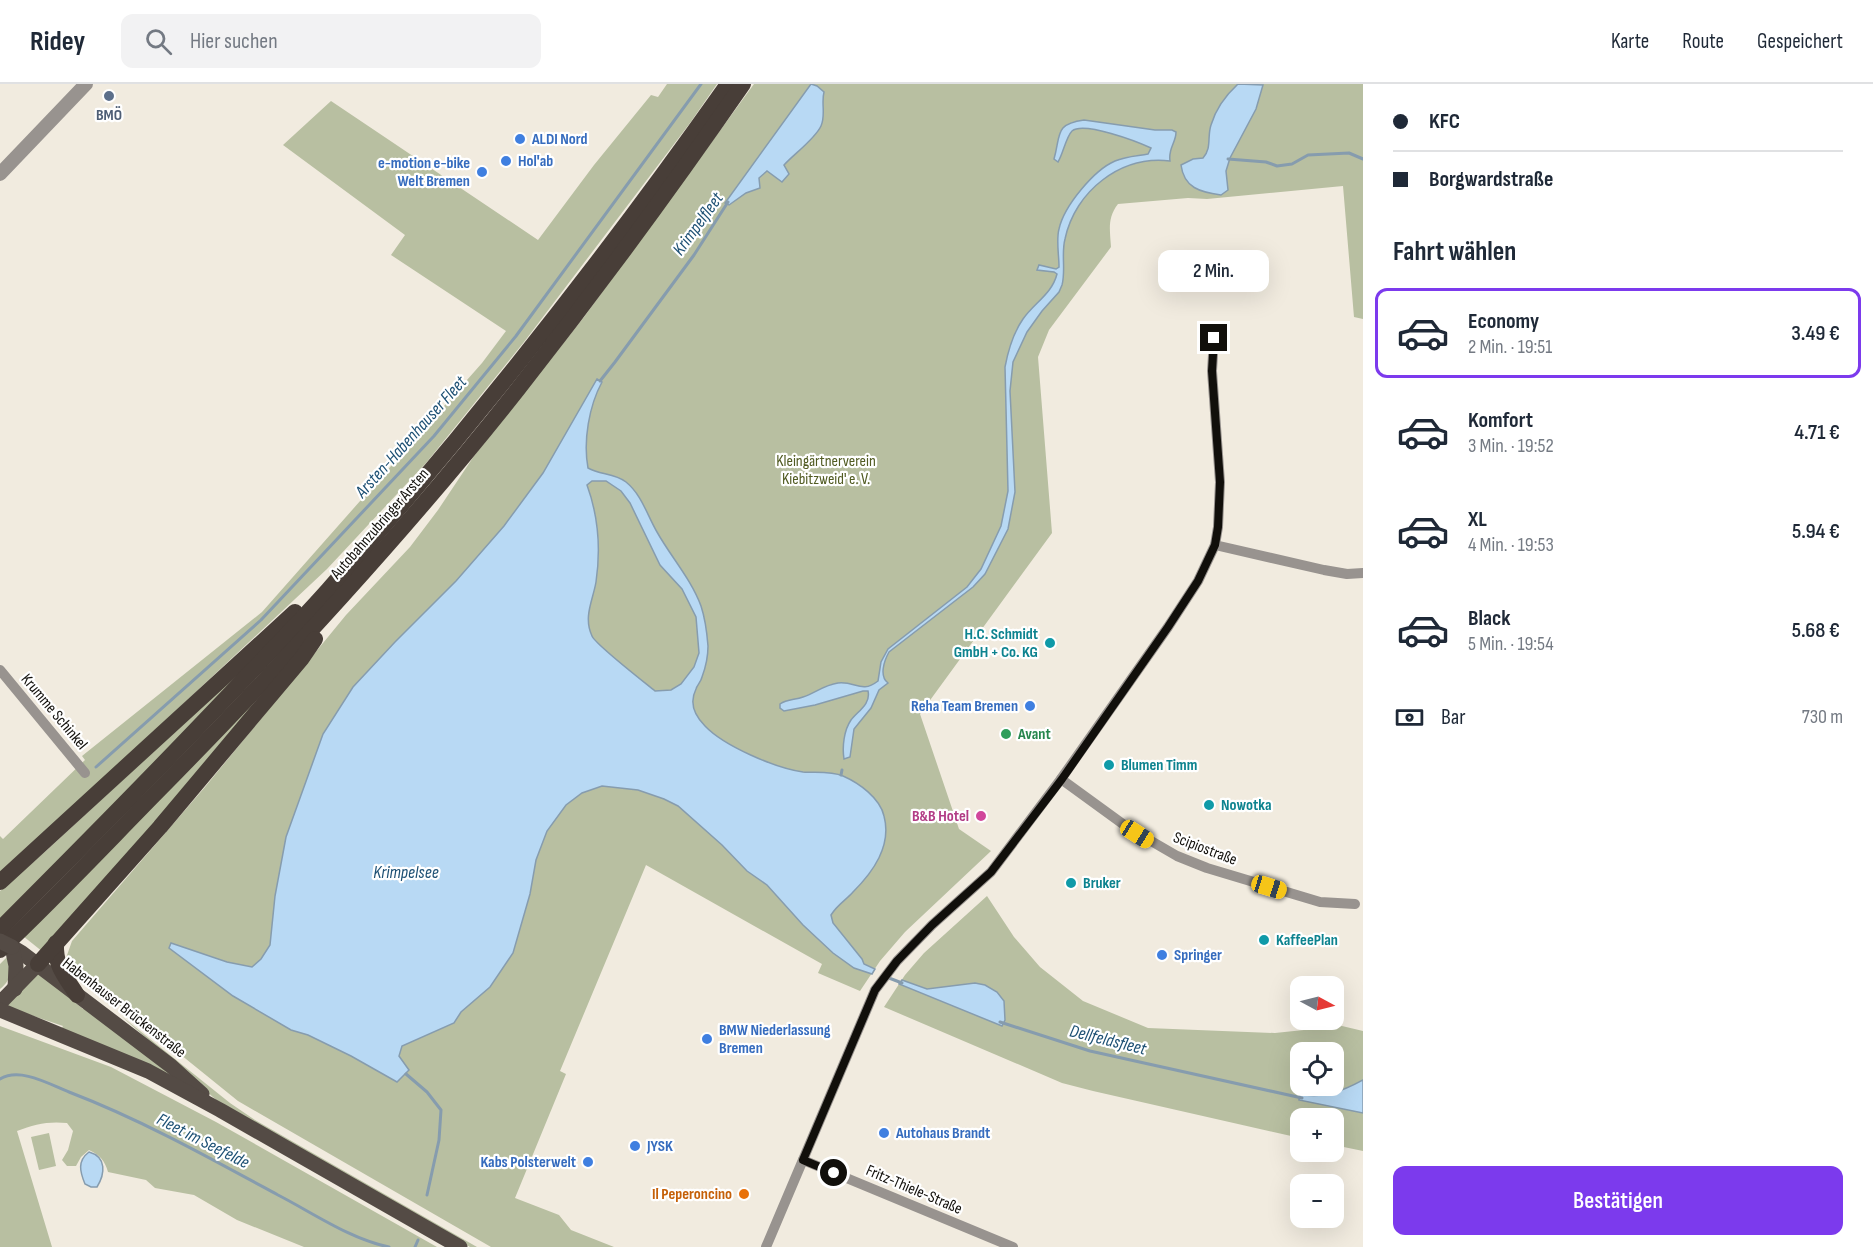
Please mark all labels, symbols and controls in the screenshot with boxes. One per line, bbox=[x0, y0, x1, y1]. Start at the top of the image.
search box bbox=[121, 14, 541, 68]
text: Ridey bbox=[30, 25, 85, 58]
icon: search bbox=[142, 25, 175, 58]
text: Hier suchen bbox=[190, 28, 278, 55]
text: Karte bbox=[1611, 29, 1649, 54]
text: Route bbox=[1682, 29, 1724, 54]
text: Gespeichert bbox=[1757, 29, 1843, 54]
marker: BMÖ bbox=[102, 89, 116, 103]
place label: BMÖ bbox=[96, 106, 122, 125]
text: KFC bbox=[1429, 108, 1460, 135]
place label: ALDI Nord bbox=[531, 130, 588, 149]
marker: ALDI Nord bbox=[513, 132, 527, 146]
place label: Hol'ab bbox=[518, 152, 553, 171]
place label: e-motion e-bike Welt Bremen bbox=[378, 154, 470, 191]
marker: Hol'ab bbox=[499, 154, 513, 168]
marker: e-motion e-bike Welt Bremen bbox=[475, 165, 489, 179]
text: Borgwardstraße bbox=[1429, 166, 1553, 193]
water label: Krimpelfleet bbox=[668, 188, 728, 259]
text: Fahrt wählen bbox=[1393, 236, 1516, 268]
callout: 2 Min. bbox=[1158, 251, 1270, 293]
text: 2 Min. bbox=[1193, 259, 1234, 283]
icon: car bbox=[1396, 306, 1450, 360]
text: Economy bbox=[1468, 308, 1539, 335]
text: 3.49 € bbox=[1791, 320, 1840, 347]
route end bbox=[1200, 324, 1227, 351]
text: 2 Min. · 19:51 bbox=[1468, 335, 1552, 359]
water label: Arsten-Habenhauser Fleet bbox=[350, 371, 472, 503]
icon: car bbox=[1396, 405, 1450, 459]
text: Komfort bbox=[1468, 407, 1533, 434]
text: 4.71 € bbox=[1794, 419, 1840, 446]
text: 3 Min. · 19:52 bbox=[1468, 434, 1554, 458]
park label: Kleingärtnerverein Kiebitzweid' e. V. bbox=[776, 452, 876, 489]
street label: Autobahnzubringer Arsten bbox=[326, 465, 433, 584]
icon: car bbox=[1396, 504, 1450, 558]
text: XL bbox=[1468, 506, 1487, 533]
text: 5.94 € bbox=[1792, 518, 1840, 545]
text: 4 Min. · 19:53 bbox=[1468, 533, 1554, 557]
icon: car bbox=[1396, 603, 1450, 657]
text: Black bbox=[1468, 605, 1510, 632]
text: 5.68 € bbox=[1792, 617, 1840, 644]
place label: H.C. Schmidt GmbH + Co. KG bbox=[954, 625, 1038, 662]
text: 5 Min. · 19:54 bbox=[1468, 632, 1554, 656]
marker: H.C. Schmidt GmbH + Co. KG bbox=[1043, 636, 1057, 650]
street label: Krumme Schinkel bbox=[17, 670, 91, 754]
place label: Reha Team Bremen bbox=[911, 697, 1018, 716]
marker: Reha Team Bremen bbox=[1023, 699, 1037, 713]
icon: cash bbox=[1393, 701, 1426, 734]
text: Bar bbox=[1441, 704, 1466, 731]
text: 730 m bbox=[1802, 705, 1843, 729]
place label: Avant bbox=[1017, 725, 1051, 744]
marker: Avant bbox=[999, 727, 1013, 741]
place label: Blumen Timm bbox=[1121, 756, 1197, 775]
marker: Blumen Timm bbox=[1102, 758, 1116, 772]
place label: Nowotka bbox=[1221, 796, 1272, 815]
marker: Nowotka bbox=[1202, 798, 1216, 812]
place label: B&B Hotel bbox=[912, 807, 969, 826]
marker: B&B Hotel bbox=[974, 809, 988, 823]
car bbox=[1117, 817, 1157, 851]
street label: Scipiostraße bbox=[1170, 828, 1240, 870]
water label: Krimpelsee bbox=[373, 862, 439, 883]
car bbox=[1249, 873, 1289, 901]
place label: Bruker bbox=[1083, 874, 1121, 893]
marker: Bruker bbox=[1064, 876, 1078, 890]
place label: KaffeePlan bbox=[1276, 931, 1338, 950]
marker: KaffeePlan bbox=[1257, 933, 1271, 947]
place label: Springer bbox=[1174, 946, 1222, 965]
marker: Springer bbox=[1155, 948, 1169, 962]
street label: Habenhauser Brückenstraße bbox=[58, 954, 190, 1062]
north arrow bbox=[1290, 976, 1344, 1030]
map controls bbox=[1290, 976, 1344, 1228]
water label: Dellfeldsfleet bbox=[1068, 1020, 1149, 1060]
place label: BMW Niederlassung Bremen bbox=[719, 1021, 831, 1058]
marker: BMW Niederlassung Bremen bbox=[700, 1032, 714, 1046]
button: locate bbox=[1290, 1042, 1344, 1096]
button: + bbox=[1290, 1108, 1344, 1162]
water label: Fleet im Seefelde bbox=[153, 1109, 253, 1173]
place label: Autohaus Brandt bbox=[895, 1124, 990, 1143]
marker: Autohaus Brandt bbox=[877, 1126, 891, 1140]
place label: JYSK bbox=[646, 1137, 673, 1156]
marker: JYSK bbox=[628, 1139, 642, 1153]
place label: Kabs Polsterwelt bbox=[480, 1153, 576, 1172]
marker: Kabs Polsterwelt bbox=[581, 1155, 595, 1169]
route start bbox=[820, 1159, 847, 1186]
street label: Fritz-Thiele-Straße bbox=[863, 1161, 965, 1219]
button: Bestätigen bbox=[1393, 1166, 1843, 1235]
button: − bbox=[1290, 1174, 1344, 1228]
place label: Il Peperoncino bbox=[652, 1185, 732, 1204]
marker: Il Peperoncino bbox=[737, 1187, 751, 1201]

